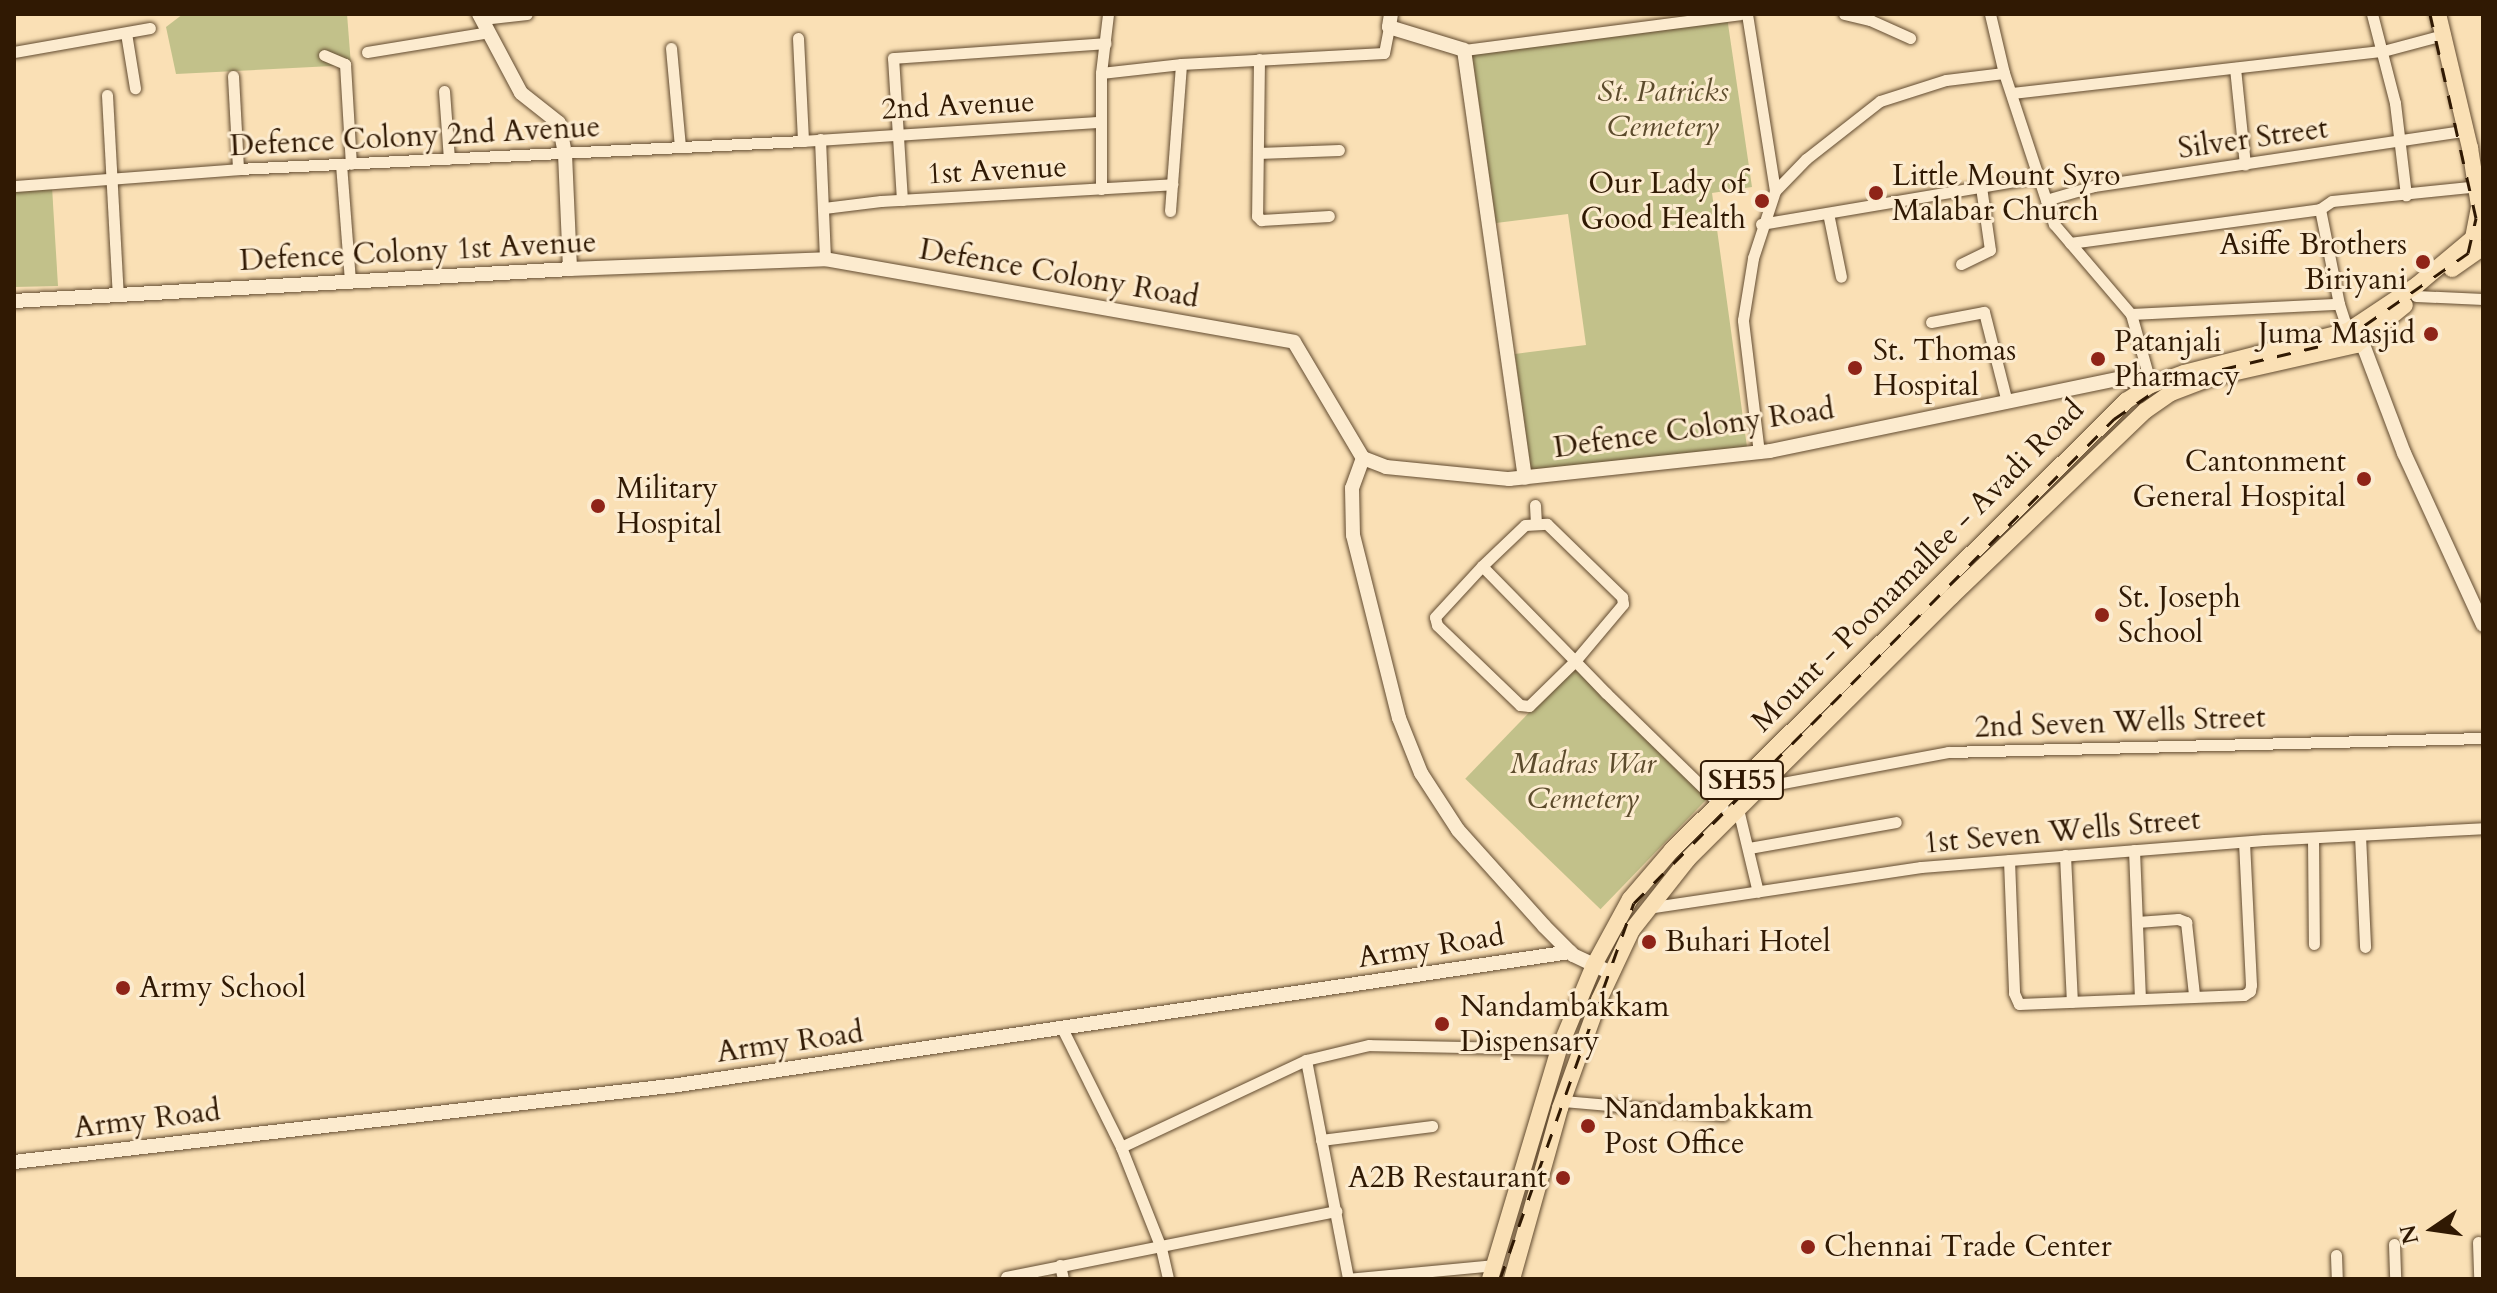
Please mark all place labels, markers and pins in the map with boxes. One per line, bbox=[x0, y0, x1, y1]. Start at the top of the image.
place label: Little Mount Syro Malabar Church bbox=[1892, 158, 2120, 228]
place label: Our Lady of Good Health bbox=[1581, 166, 1746, 236]
marker: Little Mount Syro Malabar Church bbox=[1867, 184, 1885, 202]
marker: Our Lady of Good Health bbox=[1753, 192, 1771, 210]
place label: Asiffe Brothers Biriyani bbox=[2219, 227, 2407, 298]
marker: Asiffe Brothers Biriyani bbox=[2414, 253, 2432, 271]
place label: Juma Masjid bbox=[2258, 316, 2415, 352]
place label: Patanjali Pharmacy bbox=[2114, 324, 2240, 394]
marker: Juma Masjid bbox=[2422, 325, 2440, 343]
place label: St. Thomas Hospital bbox=[1873, 333, 2016, 404]
marker: Patanjali Pharmacy bbox=[2089, 350, 2107, 368]
marker: St. Thomas Hospital bbox=[1844, 357, 1866, 379]
place label: Cantonment General Hospital bbox=[2133, 444, 2346, 514]
marker: Cantonment General Hospital bbox=[2353, 468, 2375, 490]
place label: Military Hospital bbox=[616, 471, 722, 542]
marker: Military Hospital bbox=[587, 495, 609, 517]
place label: St. Joseph School bbox=[2118, 580, 2241, 650]
marker: St. Joseph School bbox=[2093, 606, 2111, 624]
place label: Buhari Hotel bbox=[1665, 924, 1831, 960]
marker: Buhari Hotel bbox=[1640, 933, 1658, 951]
place label: Army School bbox=[139, 970, 306, 1006]
marker: Army School bbox=[114, 979, 132, 997]
place label: Nandambakkam Dispensary bbox=[1460, 989, 1669, 1060]
marker: Nandambakkam Dispensary bbox=[1431, 1013, 1453, 1035]
place label: Nandambakkam Post Office bbox=[1604, 1091, 1813, 1162]
marker: Nandambakkam Post Office bbox=[1579, 1117, 1597, 1135]
place label: A2B Restaurant bbox=[1348, 1160, 1547, 1196]
marker: A2B Restaurant bbox=[1554, 1169, 1572, 1187]
place label: Chennai Trade Center bbox=[1824, 1229, 2112, 1265]
marker: Chennai Trade Center bbox=[1799, 1238, 1817, 1256]

